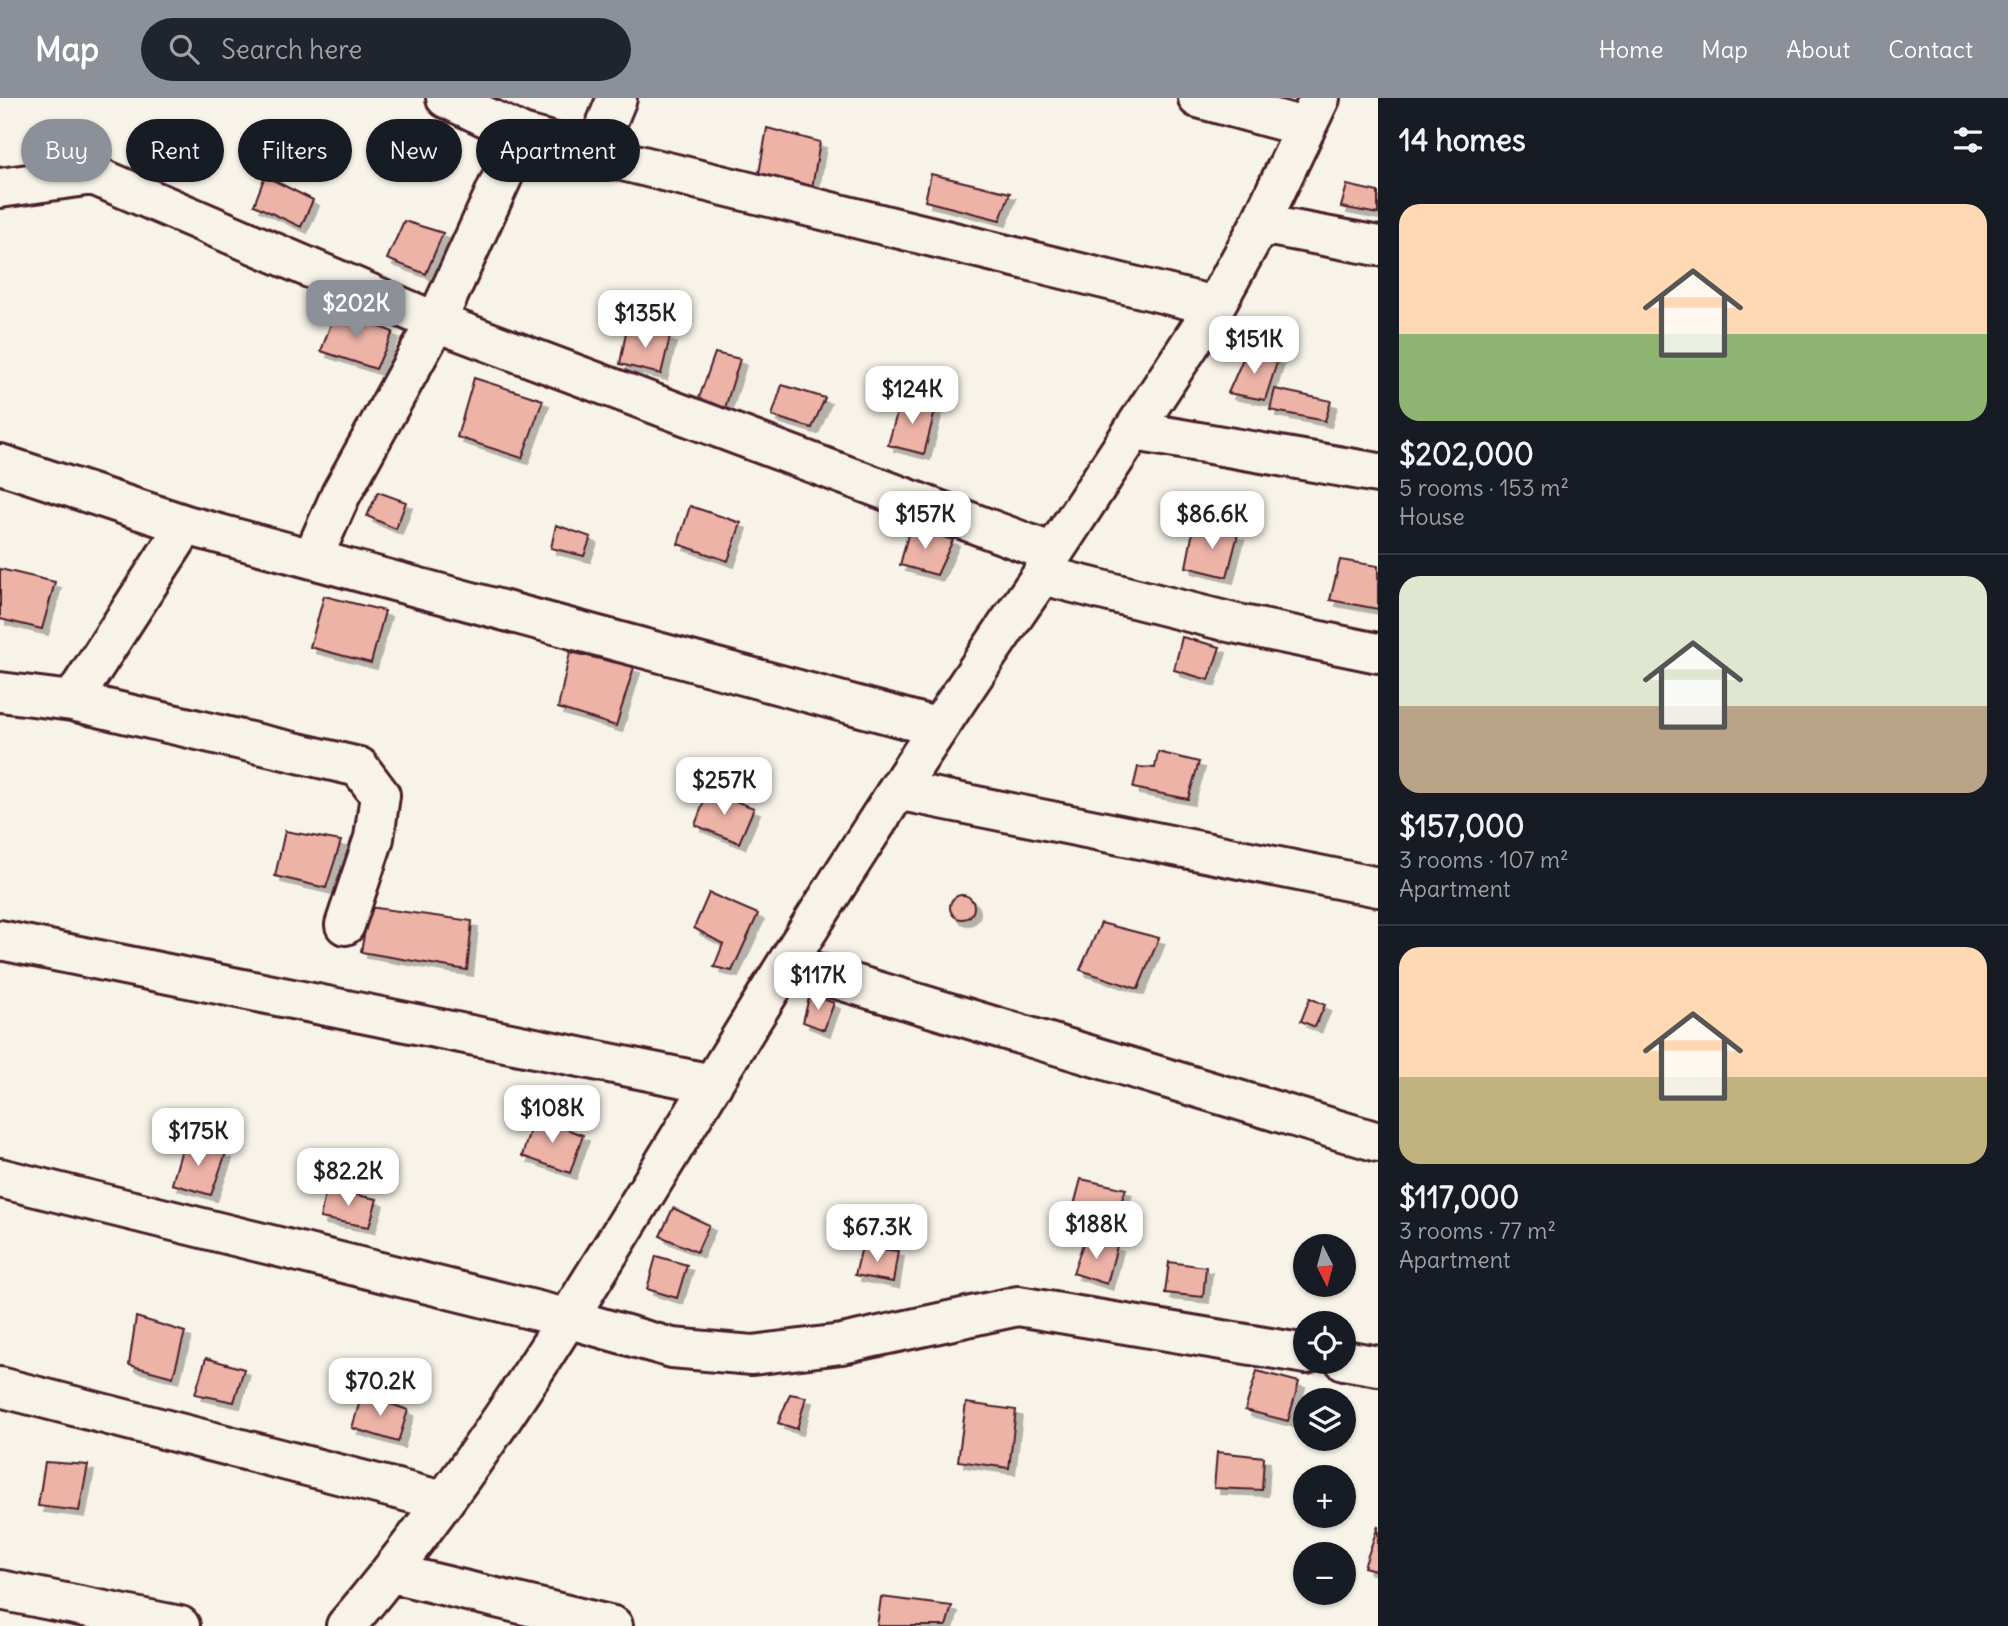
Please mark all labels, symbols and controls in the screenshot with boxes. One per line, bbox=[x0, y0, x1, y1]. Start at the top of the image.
search box bbox=[141, 18, 631, 81]
text: Map bbox=[35, 28, 99, 70]
icon: search bbox=[165, 30, 203, 68]
text: Search here bbox=[221, 33, 362, 66]
text: Home bbox=[1599, 34, 1663, 64]
text: Map bbox=[1701, 34, 1748, 64]
text: About bbox=[1786, 34, 1850, 64]
text: Contact bbox=[1888, 34, 1973, 64]
chip: Buy bbox=[21, 119, 112, 182]
chip: Rent bbox=[126, 119, 224, 182]
chip: Filters bbox=[238, 119, 352, 182]
chip: New bbox=[366, 119, 462, 182]
chip: Apartment bbox=[476, 119, 640, 182]
text: 14 homes bbox=[1399, 121, 1526, 159]
icon: filters bbox=[1949, 121, 1987, 159]
icon: home bbox=[1630, 250, 1756, 376]
pin: $202K bbox=[307, 280, 405, 340]
text: $202K bbox=[322, 288, 390, 317]
pin: $135K bbox=[596, 290, 694, 350]
text: $135K bbox=[614, 298, 676, 327]
pin: $151K bbox=[1205, 316, 1303, 376]
text: $151K bbox=[1225, 324, 1283, 353]
pin: $124K bbox=[863, 366, 961, 426]
text: $124K bbox=[881, 374, 943, 403]
text: $202,000 bbox=[1399, 435, 1534, 473]
text: 5 rooms · 153 m² bbox=[1399, 473, 1569, 502]
pin: $157K bbox=[876, 491, 974, 551]
pin: $86.6K bbox=[1155, 491, 1269, 551]
text: $157K bbox=[895, 499, 955, 528]
text: $86.6K bbox=[1176, 499, 1248, 528]
text: House bbox=[1399, 502, 1465, 531]
icon: home bbox=[1630, 622, 1756, 748]
pin: $257K bbox=[675, 758, 773, 817]
text: $257K bbox=[692, 765, 756, 794]
text: $157,000 bbox=[1399, 807, 1525, 845]
text: 3 rooms · 107 m² bbox=[1399, 845, 1569, 874]
text: Apartment bbox=[1399, 874, 1511, 903]
pin: $117K bbox=[769, 953, 867, 1012]
text: $117K bbox=[790, 960, 846, 989]
icon: home bbox=[1630, 993, 1756, 1119]
pin: $108K bbox=[503, 1086, 601, 1145]
text: $108K bbox=[520, 1093, 584, 1122]
pin: $175K bbox=[149, 1108, 247, 1168]
text: $175K bbox=[168, 1116, 228, 1145]
pin: $82.2K bbox=[291, 1148, 405, 1208]
text: $82.2K bbox=[313, 1156, 383, 1185]
text: $117,000 bbox=[1399, 1178, 1519, 1216]
pin: $188K bbox=[1047, 1202, 1145, 1261]
pin: $67.3K bbox=[820, 1204, 934, 1264]
text: $188K bbox=[1065, 1209, 1127, 1238]
text: $67.3K bbox=[842, 1212, 912, 1241]
text: 3 rooms · 77 m² bbox=[1399, 1216, 1556, 1245]
north arrow bbox=[1293, 1234, 1356, 1297]
map controls bbox=[1293, 1234, 1356, 1605]
text: Apartment bbox=[1399, 1245, 1511, 1274]
button: locate bbox=[1293, 1311, 1356, 1374]
pin: $70.2K bbox=[323, 1358, 437, 1418]
text: $70.2K bbox=[345, 1366, 415, 1395]
button: layers bbox=[1293, 1388, 1356, 1451]
button: + bbox=[1293, 1465, 1356, 1528]
button: − bbox=[1293, 1542, 1356, 1605]

